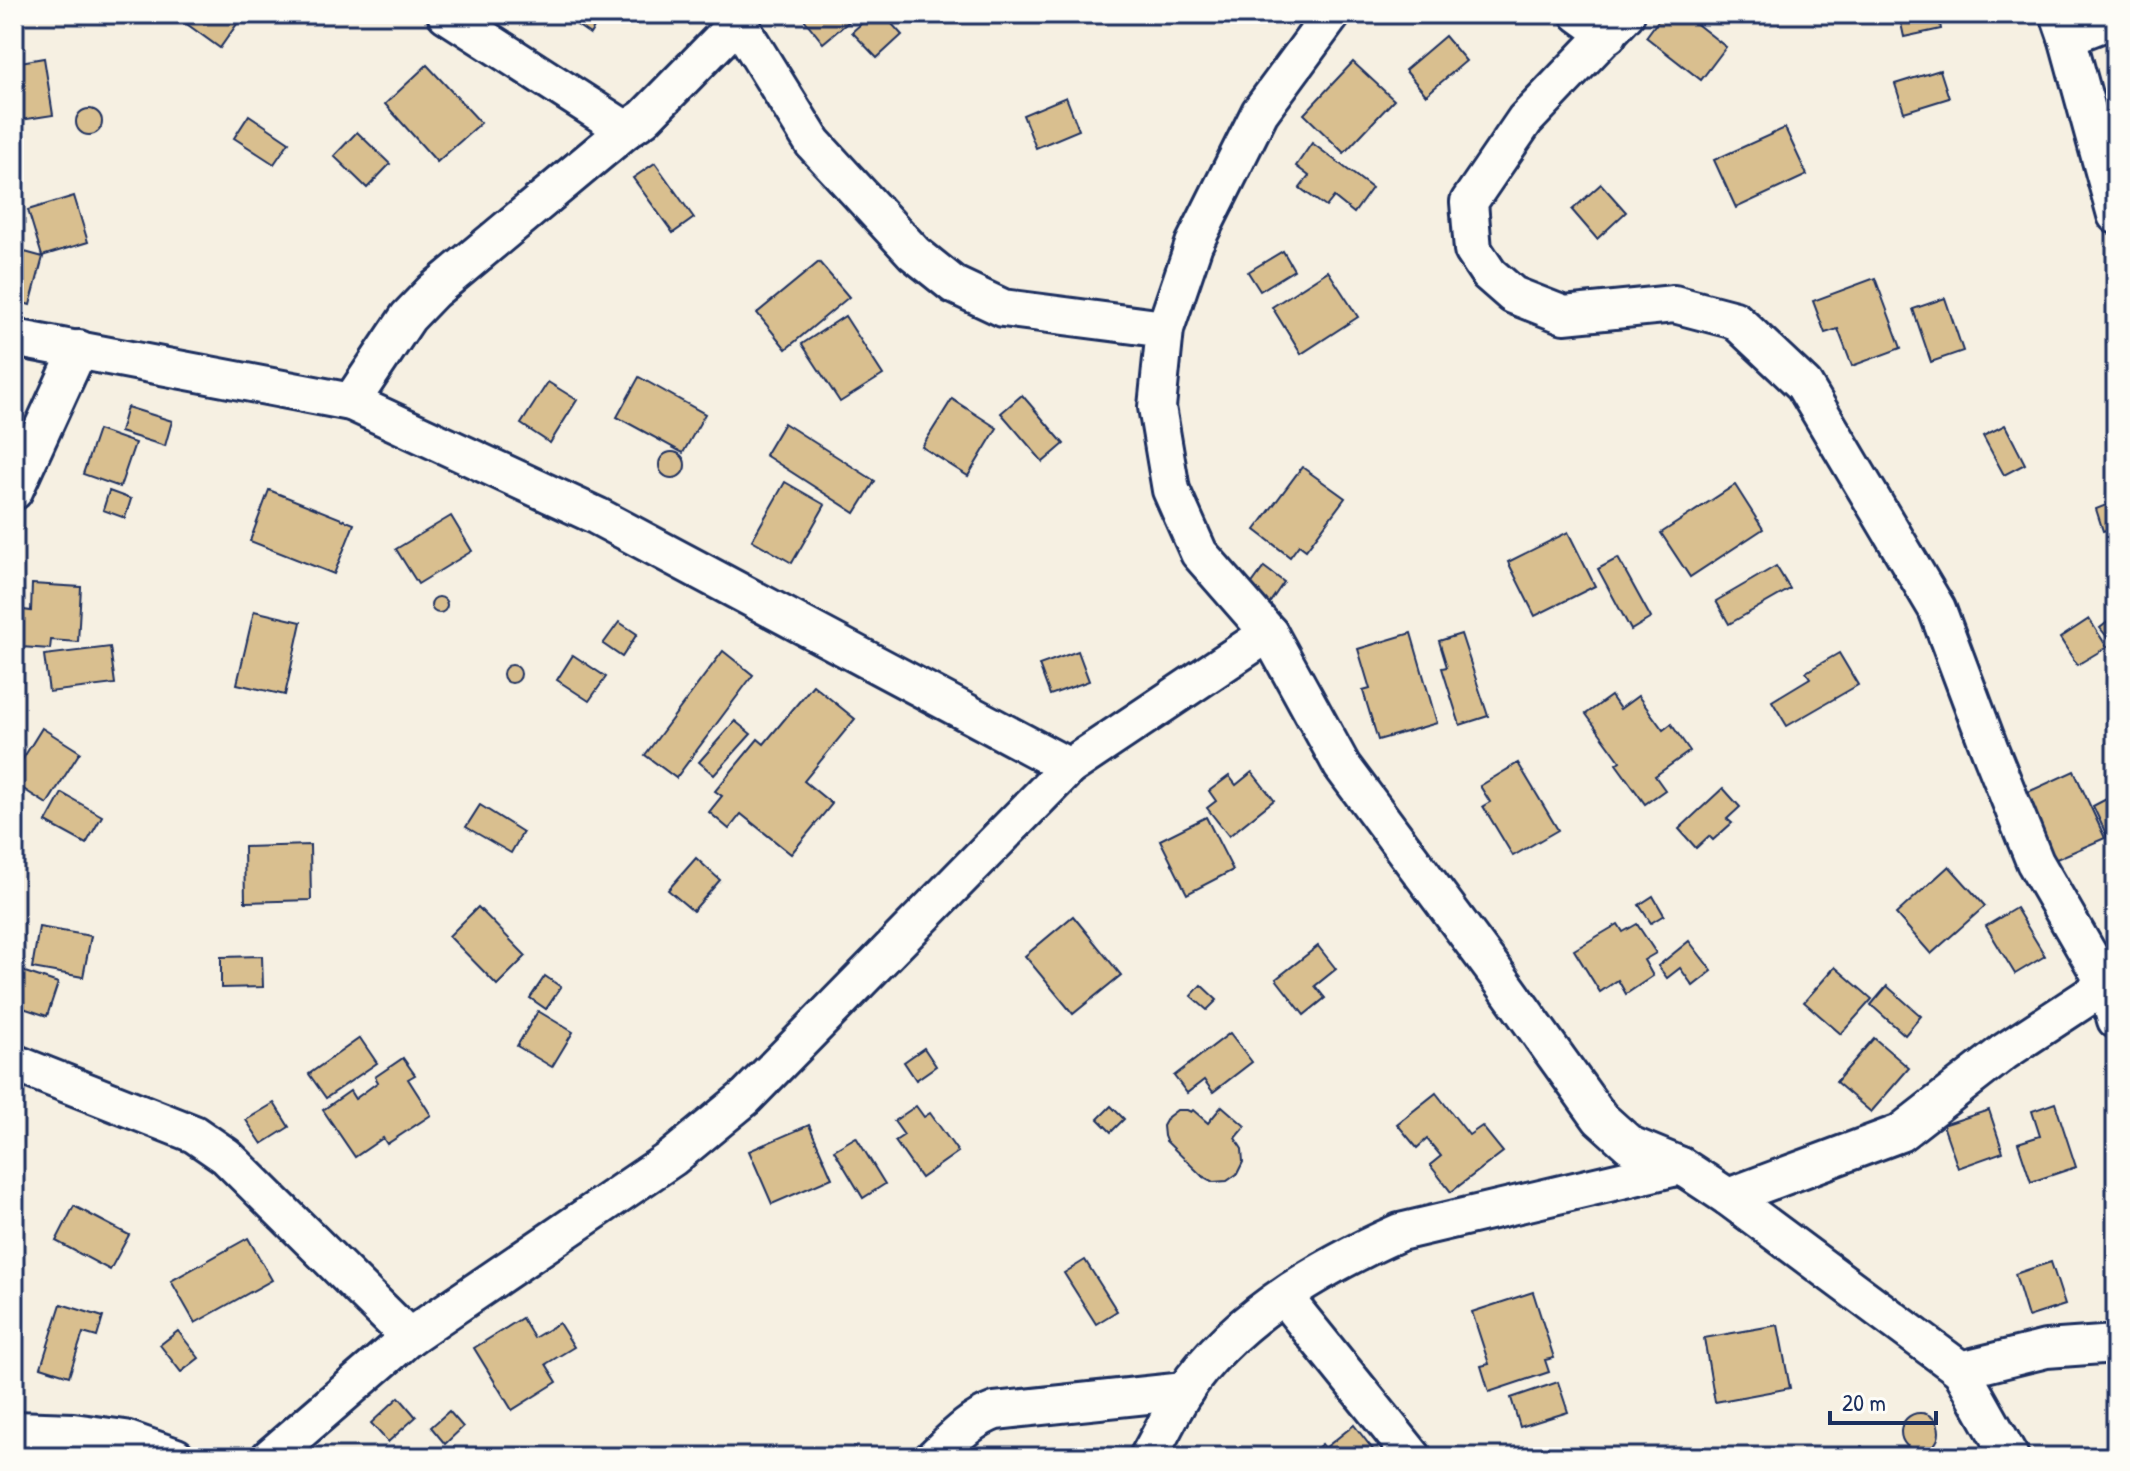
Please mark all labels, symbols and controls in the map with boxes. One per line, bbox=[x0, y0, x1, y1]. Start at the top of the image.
scale bar bbox=[1830, 1375, 1936, 1425]
text: 20 m bbox=[1842, 1386, 1886, 1418]

